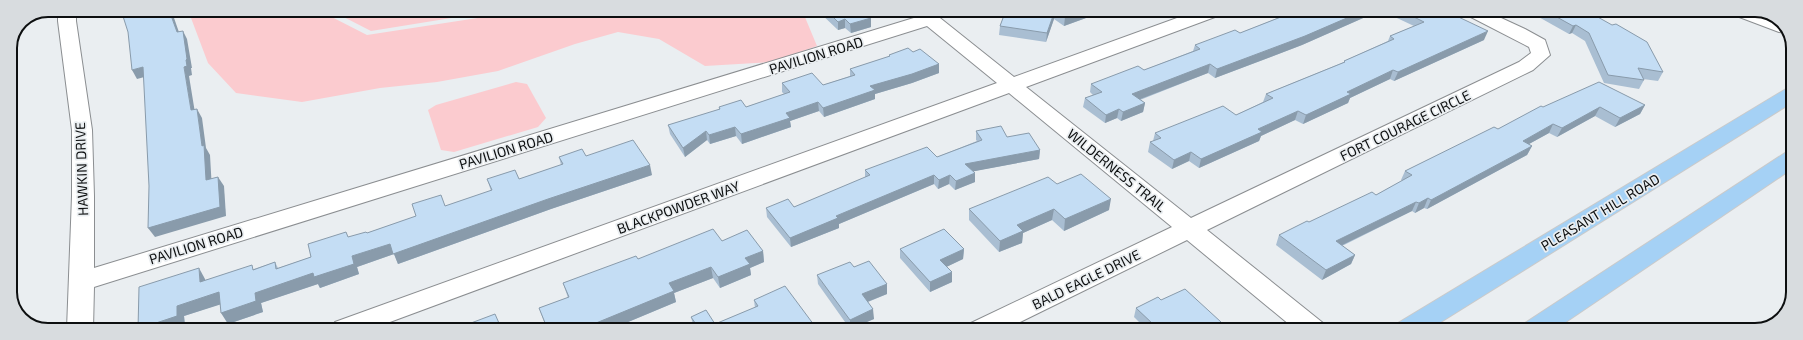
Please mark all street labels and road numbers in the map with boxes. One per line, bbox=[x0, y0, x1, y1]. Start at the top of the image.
street label: PAVILION ROAD bbox=[767, 33, 865, 77]
street label: FORT COURAGE CIRCLE bbox=[1337, 86, 1473, 164]
street label: HAWKIN DRIVE bbox=[71, 122, 91, 216]
street label: WILDERNESS TRAIL bbox=[1064, 125, 1170, 215]
street label: PAVILION ROAD bbox=[457, 128, 555, 172]
street label: PLEASANT HILL ROAD bbox=[1538, 170, 1662, 254]
street label: BLACKPOWDER WAY bbox=[614, 177, 742, 237]
street label: PAVILION ROAD bbox=[147, 223, 245, 267]
street label: BALD EAGLE DRIVE bbox=[1029, 245, 1143, 313]

